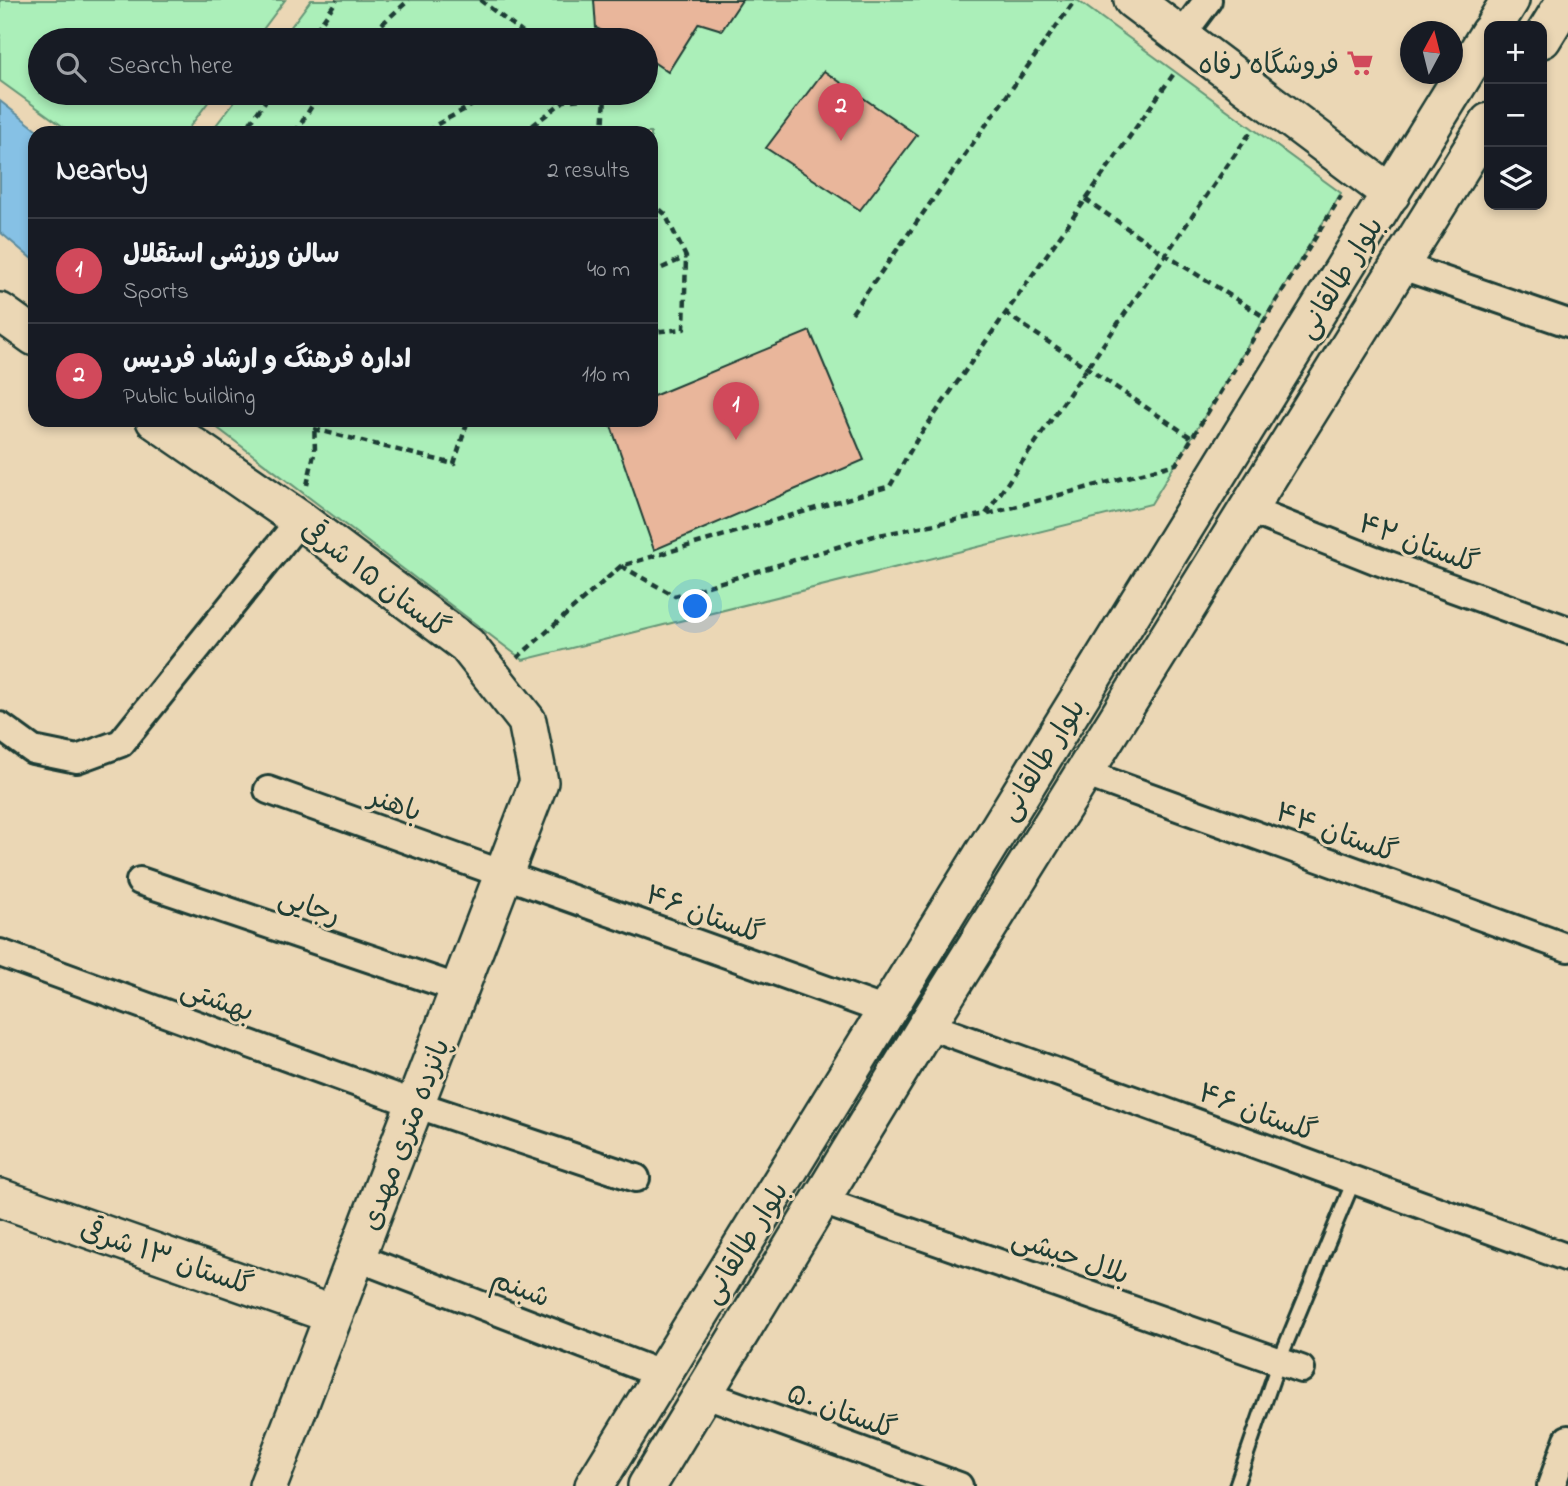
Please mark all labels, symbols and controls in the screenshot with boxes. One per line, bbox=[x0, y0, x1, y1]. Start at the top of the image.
north arrow bbox=[1400, 21, 1463, 84]
map controls bbox=[1484, 21, 1547, 210]
button: + bbox=[1484, 21, 1547, 84]
search box bbox=[28, 28, 658, 105]
place label: فروشگاه رفاه bbox=[1198, 46, 1339, 87]
icon: search bbox=[52, 48, 90, 86]
text: Search here bbox=[108, 48, 233, 86]
supermarket icon: فروشگاه رفاه bbox=[1345, 48, 1375, 78]
pin: 2 bbox=[818, 83, 864, 141]
button: − bbox=[1484, 84, 1547, 147]
button: layers bbox=[1484, 147, 1547, 210]
text: Nearby bbox=[56, 150, 148, 194]
text: 2 results bbox=[547, 155, 630, 188]
street label: بلوار طالقانی bbox=[1288, 210, 1396, 348]
text: سالن ورزشی استقلال bbox=[123, 237, 339, 275]
text: 1 bbox=[75, 254, 83, 287]
text: 40 m bbox=[587, 254, 630, 287]
text: Sports bbox=[123, 276, 189, 309]
text: اداره فرهنگ و ارشاد فردیس bbox=[123, 342, 411, 380]
text: 2 bbox=[73, 359, 85, 392]
text: 110 m bbox=[582, 359, 630, 392]
text: Public building bbox=[123, 381, 255, 414]
pin: 1 bbox=[713, 382, 759, 440]
street label: گلستان ۴۲ bbox=[1352, 505, 1484, 586]
street label: گلستان ۱۵ شرقی bbox=[291, 511, 457, 650]
your location bbox=[678, 589, 712, 623]
street label: بلوار طالقانی bbox=[990, 692, 1098, 830]
street label: باهنر bbox=[361, 777, 427, 835]
street label: گلستان ۴۴ bbox=[1269, 793, 1403, 875]
street label: گلستان ۴۶ bbox=[639, 876, 769, 957]
street label: رجایی bbox=[272, 879, 345, 938]
street label: بهشتی bbox=[174, 970, 259, 1034]
street label: پانزده متری مهدی bbox=[352, 1033, 463, 1237]
street label: گلستان ۴۶ bbox=[1192, 1074, 1322, 1155]
street label: بلوار طالقانی bbox=[693, 1175, 801, 1313]
street label: گلستان ۱۳ شرقی bbox=[74, 1211, 258, 1308]
street label: بلال حبشی bbox=[1006, 1219, 1134, 1297]
street label: شبنم bbox=[484, 1260, 555, 1320]
street label: گلستان ۵۰ bbox=[780, 1375, 901, 1452]

